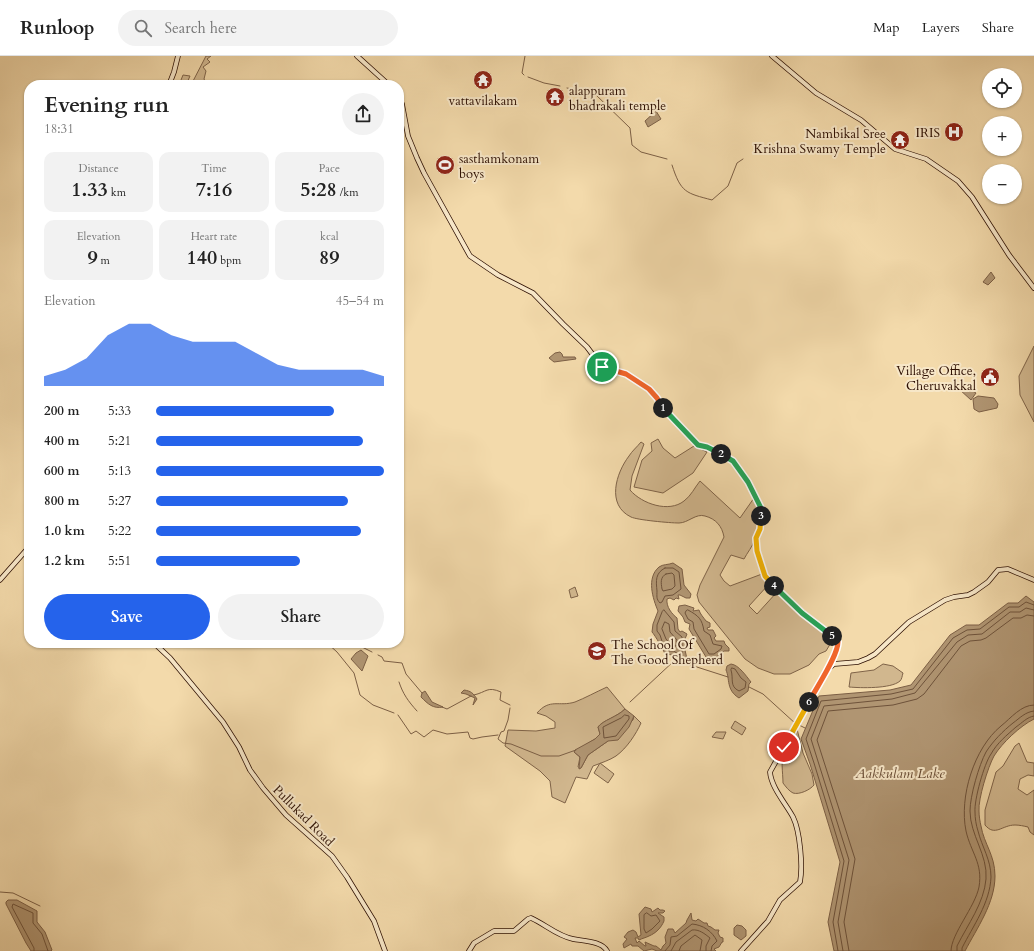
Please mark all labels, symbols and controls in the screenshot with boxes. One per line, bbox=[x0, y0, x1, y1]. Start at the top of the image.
search box bbox=[118, 10, 398, 46]
text: Runloop bbox=[20, 15, 94, 41]
icon: search bbox=[132, 17, 154, 39]
text: Search here bbox=[164, 18, 237, 38]
text: Map bbox=[873, 18, 900, 37]
text: Layers bbox=[922, 18, 960, 37]
text: Share bbox=[982, 18, 1014, 37]
map controls bbox=[982, 68, 1022, 204]
button: locate bbox=[982, 68, 1022, 108]
temple icon: vattavilakam bbox=[472, 69, 494, 91]
place label: alappuram bhadrakali temple bbox=[569, 82, 666, 115]
temple icon: alappuram bhadrakali temple bbox=[544, 86, 566, 108]
text: Evening run bbox=[44, 90, 169, 120]
place label: vattavilakam bbox=[449, 92, 517, 110]
button: share bbox=[342, 93, 384, 135]
button: + bbox=[982, 116, 1022, 156]
text: 18:31 bbox=[44, 120, 74, 138]
hospital icon: IRIS bbox=[943, 121, 965, 143]
place label: IRIS bbox=[916, 124, 940, 142]
place label: Nambikal Sree Krishna Swamy Temple bbox=[753, 125, 886, 158]
temple icon: Nambikal Sree Krishna Swamy Temple bbox=[889, 129, 911, 151]
place label: sasthamkonam boys bbox=[459, 150, 539, 183]
sports icon: sasthamkonam boys bbox=[434, 154, 456, 176]
text: Distance bbox=[79, 161, 119, 176]
text: Time bbox=[201, 161, 227, 176]
text: Pace bbox=[319, 161, 340, 176]
button: − bbox=[982, 164, 1022, 204]
text: 1.33 bbox=[71, 176, 108, 203]
text: 7:16 bbox=[196, 176, 232, 203]
text: 5:28 bbox=[300, 176, 337, 203]
text: km bbox=[108, 185, 126, 200]
text: /km bbox=[337, 185, 358, 200]
text: Elevation bbox=[77, 229, 121, 244]
text: Heart rate bbox=[191, 229, 237, 244]
text: kcal bbox=[320, 229, 339, 244]
text: 9 bbox=[87, 244, 98, 271]
text: 140 bbox=[187, 244, 217, 271]
text: 89 bbox=[319, 244, 340, 271]
text: m bbox=[98, 253, 110, 268]
text: bpm bbox=[217, 253, 241, 268]
text: Elevation bbox=[44, 292, 96, 310]
text: 45–54 m bbox=[336, 292, 384, 310]
pin bbox=[585, 350, 619, 384]
icon: arrive bbox=[591, 356, 613, 378]
place label: Village Office, Cheruvakkal bbox=[896, 362, 977, 395]
public building icon: Village Office, Cheruvakkal bbox=[979, 366, 1001, 388]
pin: 1 bbox=[653, 398, 673, 418]
text: 1 bbox=[660, 400, 666, 415]
text: 200 m bbox=[44, 402, 79, 420]
text: 5:33 bbox=[108, 402, 131, 420]
text: 400 m bbox=[44, 432, 79, 450]
text: 5:21 bbox=[108, 432, 131, 450]
pin: 2 bbox=[711, 444, 731, 464]
text: 2 bbox=[718, 446, 724, 461]
text: 600 m bbox=[44, 462, 79, 480]
text: 5:13 bbox=[108, 462, 131, 480]
text: 800 m bbox=[44, 492, 79, 510]
text: 5:27 bbox=[108, 492, 131, 510]
pin: 3 bbox=[751, 506, 771, 526]
text: 3 bbox=[758, 508, 764, 523]
text: 1.0 km bbox=[44, 522, 85, 540]
text: 5:22 bbox=[108, 522, 131, 540]
text: 1.2 km bbox=[44, 552, 85, 570]
text: 5:51 bbox=[108, 552, 131, 570]
pin: 4 bbox=[764, 576, 784, 596]
text: 4 bbox=[771, 578, 777, 593]
button: Save bbox=[44, 594, 210, 640]
button: Share bbox=[218, 594, 384, 640]
pin: 5 bbox=[822, 626, 842, 646]
text: 5 bbox=[829, 628, 835, 643]
place label: The School Of The Good Shepherd bbox=[611, 636, 723, 669]
school or university icon: The School Of The Good Shepherd bbox=[586, 640, 608, 662]
pin: 6 bbox=[799, 692, 819, 712]
text: 6 bbox=[806, 694, 812, 709]
pin bbox=[767, 730, 801, 764]
icon: check bbox=[773, 736, 795, 758]
water label: Aakkulam Lake bbox=[854, 764, 945, 783]
street label: Pullukad Road bbox=[269, 781, 338, 850]

